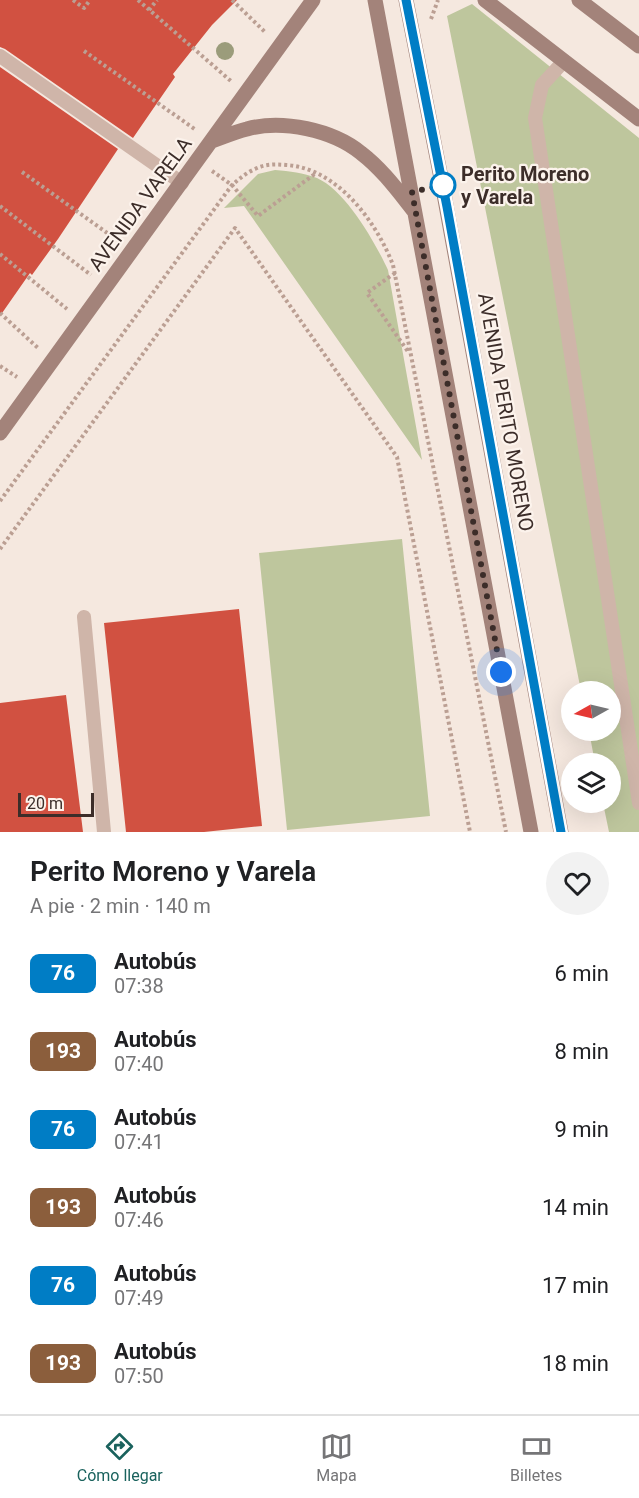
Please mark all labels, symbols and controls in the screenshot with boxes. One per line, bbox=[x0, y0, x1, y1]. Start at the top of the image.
street label: AVENIDA VARELA bbox=[83, 132, 197, 276]
place label: Perito Moreno y Varela bbox=[461, 162, 589, 209]
marker: Perito Moreno y Varela bbox=[430, 172, 456, 198]
street label: AVENIDA PERITO MORENO bbox=[473, 291, 539, 533]
your location bbox=[486, 657, 516, 687]
north arrow bbox=[561, 681, 621, 741]
map controls bbox=[561, 681, 621, 813]
button: layers bbox=[561, 753, 621, 813]
scale bar bbox=[18, 790, 94, 818]
text: 20 m bbox=[27, 794, 63, 813]
button: heart bbox=[546, 852, 609, 915]
text: Perito Moreno y Varela bbox=[30, 855, 316, 888]
text: A pie · 2 min · 140 m bbox=[30, 894, 211, 918]
text: Autobús bbox=[114, 949, 197, 974]
text: 76 bbox=[51, 961, 75, 985]
text: 6 min bbox=[554, 961, 609, 986]
text: 07:38 bbox=[114, 974, 164, 998]
text: Autobús bbox=[114, 1027, 197, 1052]
text: 193 bbox=[45, 1039, 81, 1063]
text: 8 min bbox=[554, 1039, 609, 1064]
text: 07:40 bbox=[114, 1052, 164, 1076]
text: Autobús bbox=[114, 1105, 197, 1130]
text: 76 bbox=[51, 1117, 75, 1141]
text: 9 min bbox=[554, 1117, 609, 1142]
text: 07:41 bbox=[114, 1130, 164, 1154]
text: Autobús bbox=[114, 1183, 197, 1208]
text: 193 bbox=[45, 1195, 81, 1219]
text: 14 min bbox=[542, 1195, 609, 1220]
text: 07:46 bbox=[114, 1208, 164, 1232]
text: Autobús bbox=[114, 1261, 197, 1286]
text: 76 bbox=[51, 1273, 75, 1297]
text: 17 min bbox=[542, 1273, 609, 1298]
text: 07:49 bbox=[114, 1286, 164, 1310]
text: Autobús bbox=[114, 1339, 197, 1364]
text: 193 bbox=[45, 1351, 81, 1375]
text: 18 min bbox=[542, 1351, 609, 1376]
text: 07:50 bbox=[114, 1364, 164, 1388]
tab: Cómo llegar bbox=[77, 1430, 163, 1485]
tab: Mapa bbox=[316, 1430, 357, 1485]
tab: Billetes bbox=[510, 1430, 562, 1485]

